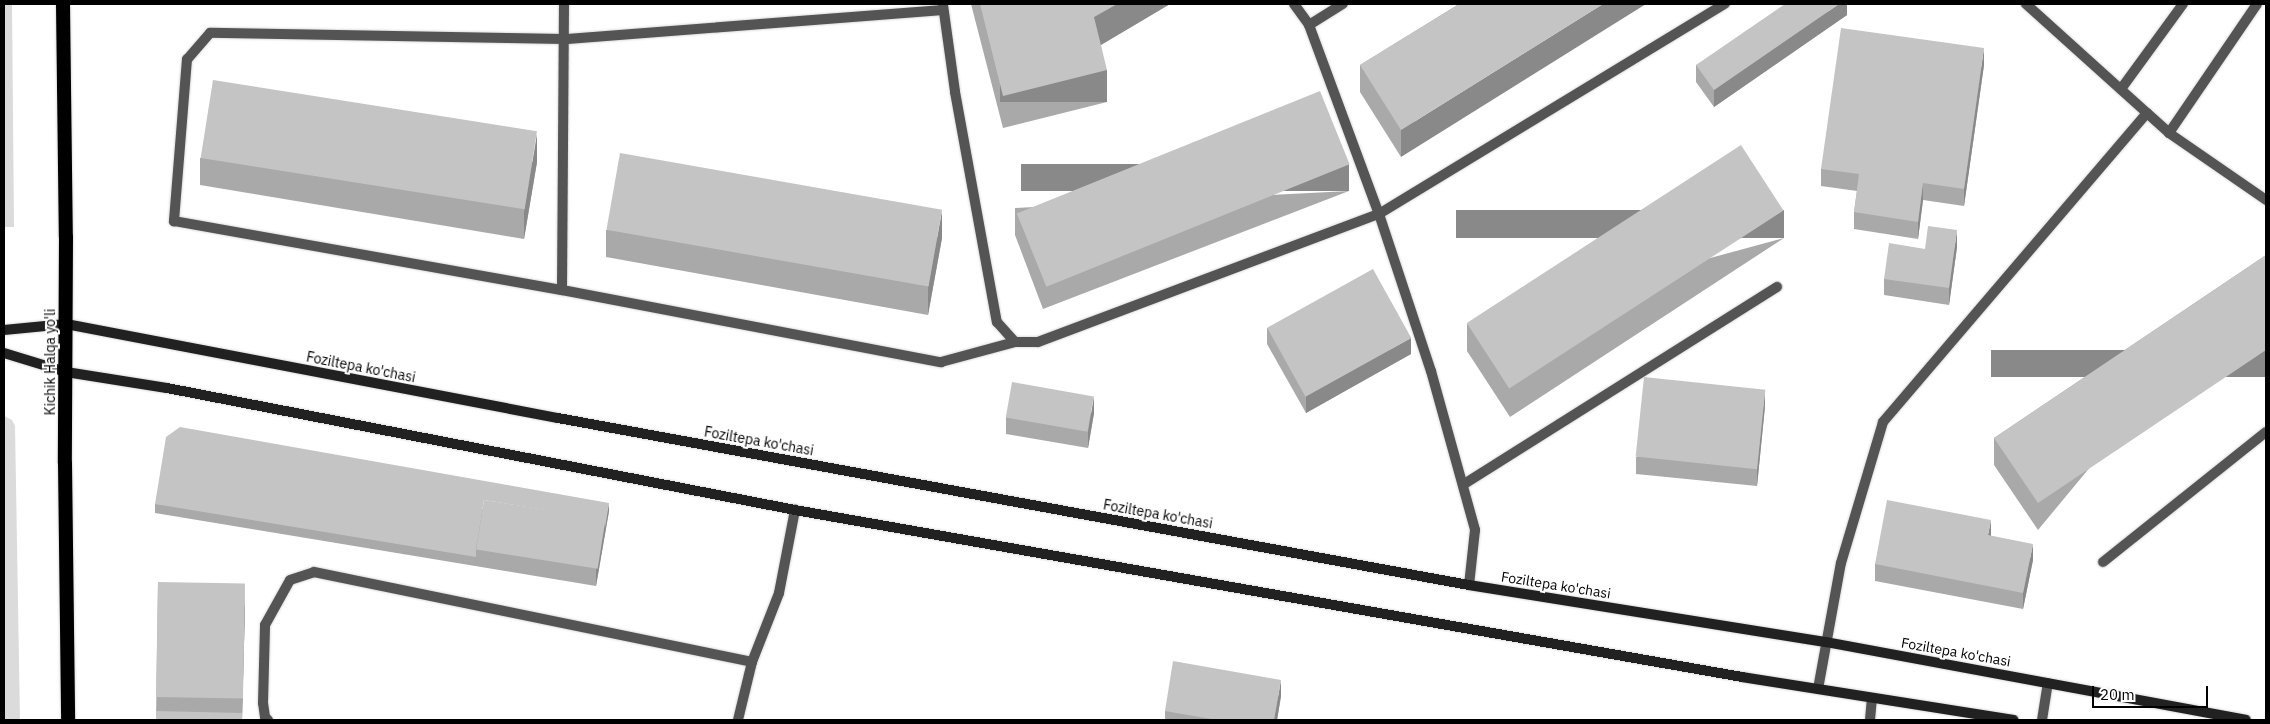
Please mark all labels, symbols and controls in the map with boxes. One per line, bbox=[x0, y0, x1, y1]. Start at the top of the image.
street label: Kichik Halqa yo'li bbox=[42, 309, 58, 415]
street label: Foziltepa ko'chasi bbox=[305, 348, 417, 386]
street label: Foziltepa ko'chasi bbox=[703, 423, 815, 459]
street label: Foziltepa ko'chasi bbox=[1102, 496, 1214, 532]
street label: Foziltepa ko'chasi bbox=[1500, 568, 1612, 602]
street label: Foziltepa ko'chasi bbox=[1900, 634, 2012, 670]
scale bar bbox=[2095, 676, 2211, 708]
text: 20 m bbox=[2100, 685, 2135, 704]

